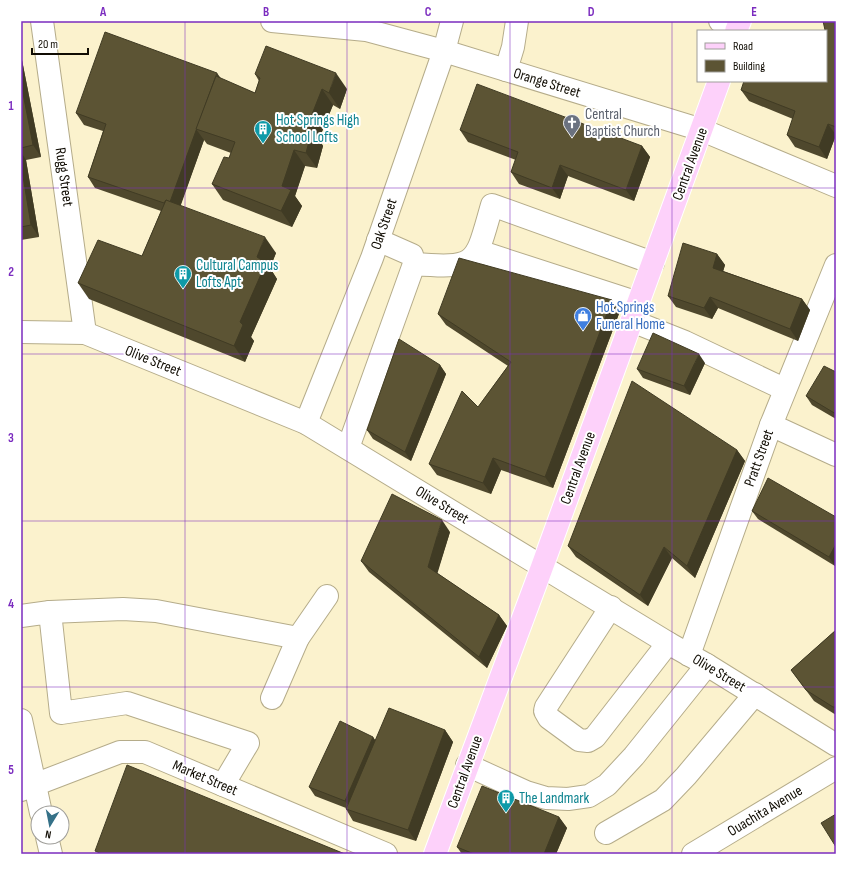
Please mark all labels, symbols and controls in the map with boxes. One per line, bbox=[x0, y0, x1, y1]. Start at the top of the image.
text: A bbox=[99, 4, 107, 20]
text: B bbox=[263, 4, 269, 20]
text: C bbox=[425, 4, 432, 20]
text: D bbox=[588, 4, 595, 20]
text: E bbox=[751, 4, 757, 20]
scale bar bbox=[32, 30, 88, 56]
legend bbox=[697, 30, 827, 82]
text: 20 m bbox=[38, 37, 58, 52]
text: Road bbox=[733, 39, 753, 54]
text: Building bbox=[733, 59, 765, 74]
street label: Orange Street bbox=[511, 64, 583, 102]
text: 1 bbox=[8, 98, 14, 114]
place label: Central Baptist Church bbox=[585, 105, 660, 141]
place label: Hot Springs High School Lofts bbox=[276, 111, 360, 147]
church icon: Central Baptist Church bbox=[562, 113, 582, 138]
building icon: Hot Springs High School Lofts bbox=[253, 119, 273, 144]
street label: Central Avenue bbox=[668, 125, 712, 203]
street label: Rugg Street bbox=[50, 146, 78, 208]
street label: Oak Street bbox=[366, 196, 402, 252]
place label: Cultural Campus Lofts Apt bbox=[196, 256, 278, 292]
text: 2 bbox=[8, 264, 14, 280]
building icon: Cultural Campus Lofts Apt bbox=[173, 264, 193, 289]
place label: Hot Springs Funeral Home bbox=[596, 298, 665, 334]
shop icon: Hot Springs Funeral Home bbox=[573, 306, 593, 331]
street label: Olive Street bbox=[122, 341, 184, 381]
street label: Pratt Street bbox=[740, 426, 778, 489]
street label: Central Avenue bbox=[556, 429, 600, 507]
text: 3 bbox=[8, 430, 14, 446]
street label: Olive Street bbox=[412, 482, 473, 529]
text: 4 bbox=[8, 596, 14, 612]
street label: Olive Street bbox=[689, 650, 750, 697]
street label: Central Avenue bbox=[443, 733, 487, 811]
street label: Market Street bbox=[169, 756, 241, 800]
text: 5 bbox=[8, 762, 14, 778]
street label: Ouachita Avenue bbox=[724, 781, 806, 841]
building icon: The Landmark bbox=[496, 788, 516, 813]
place label: The Landmark bbox=[519, 789, 590, 808]
north arrow bbox=[30, 805, 70, 845]
text: N bbox=[44, 827, 52, 841]

